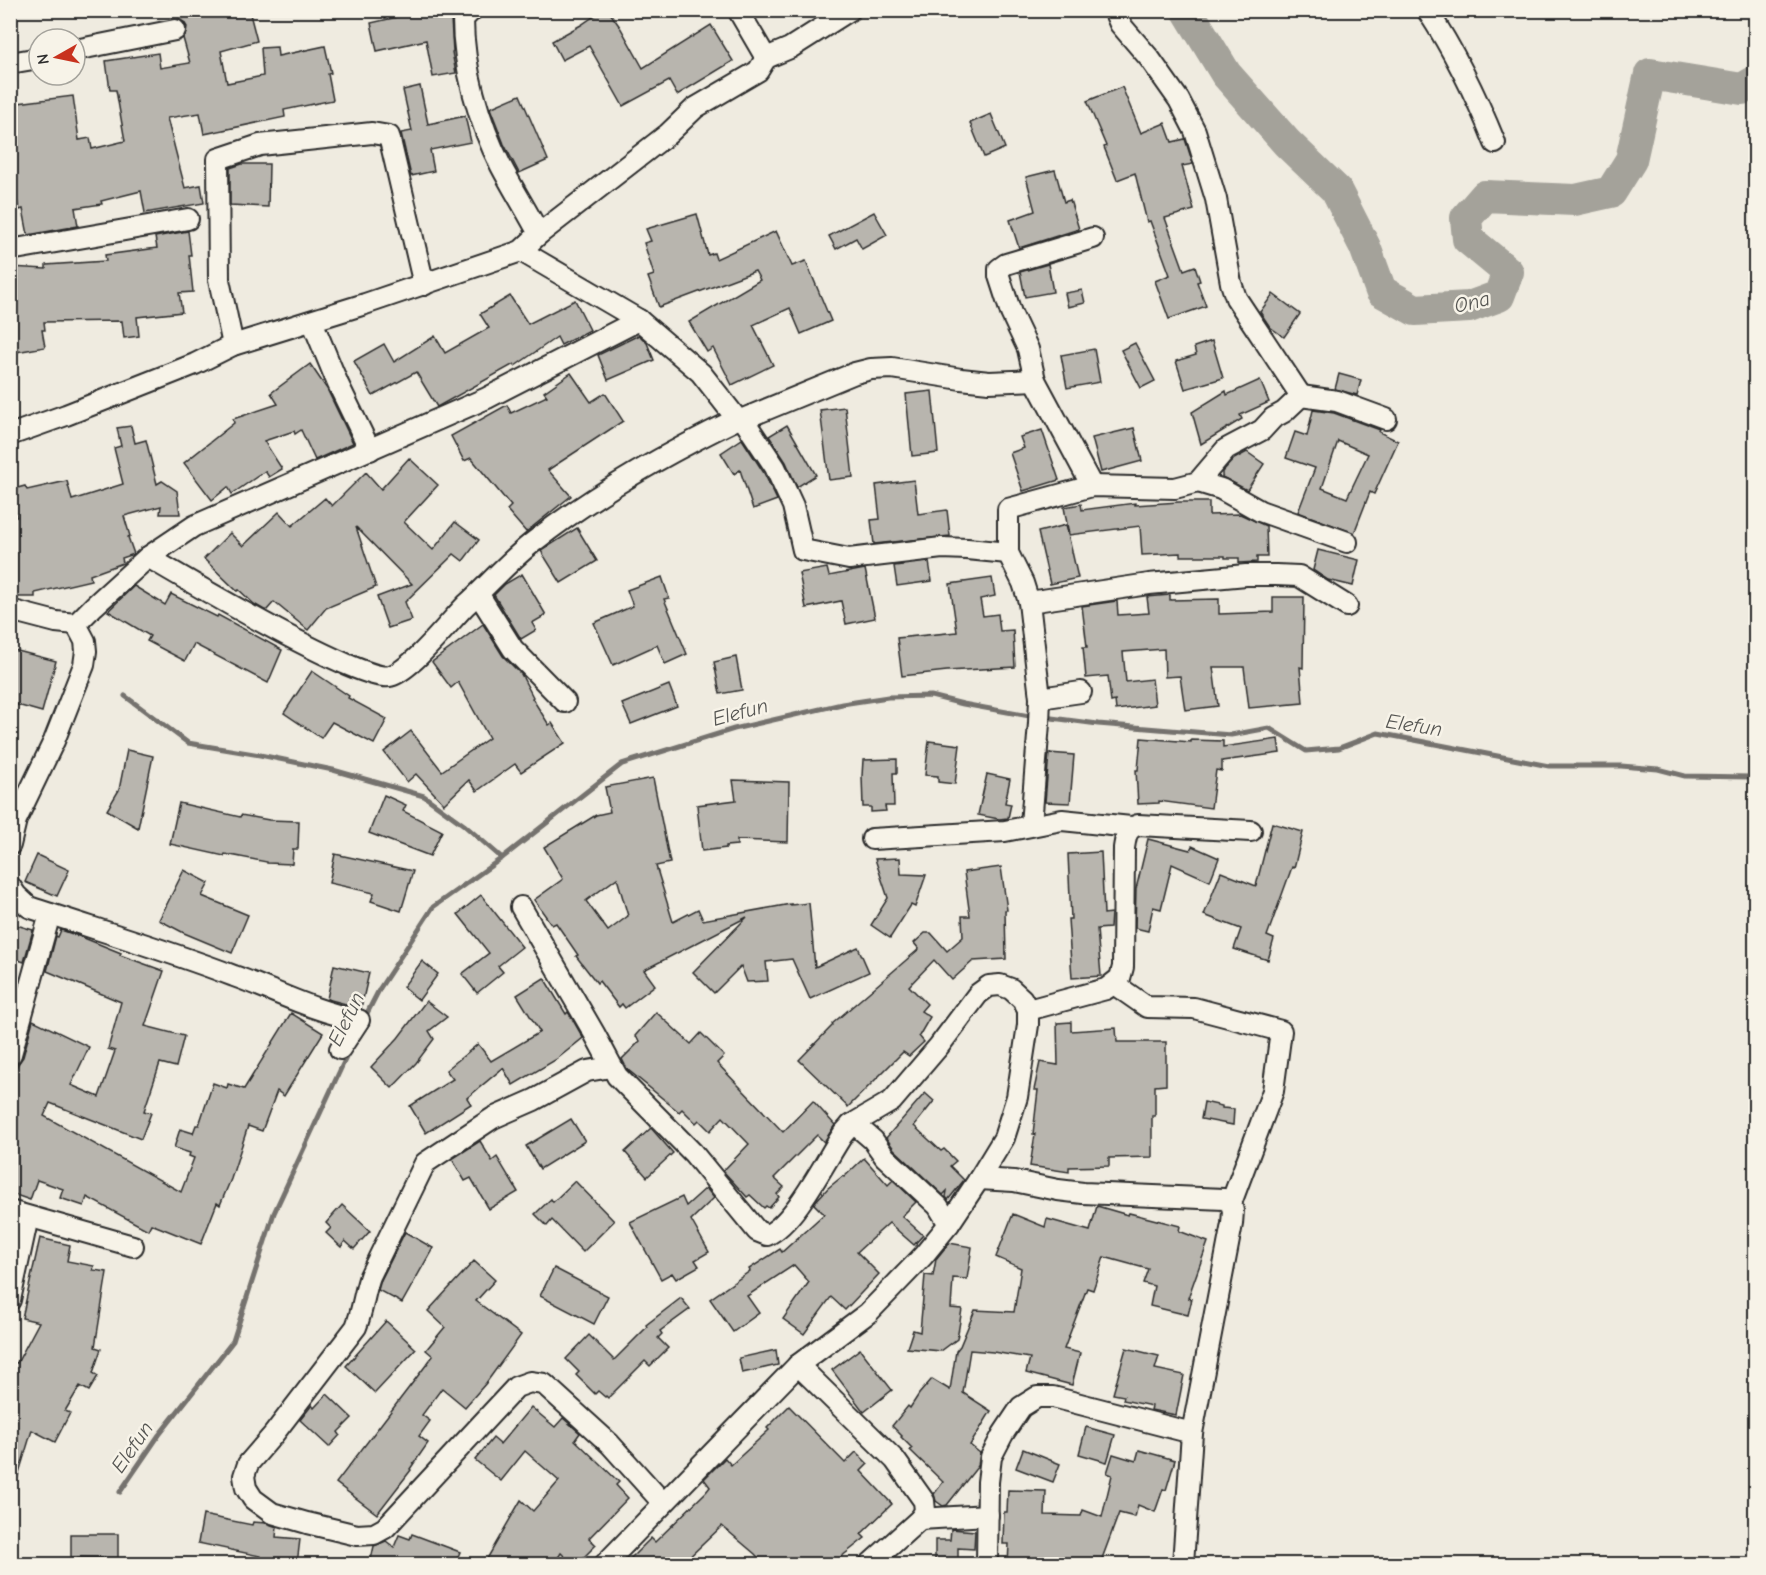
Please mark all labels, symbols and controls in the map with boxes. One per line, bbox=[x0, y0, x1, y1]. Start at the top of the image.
north arrow bbox=[27, 27, 87, 87]
text: N bbox=[33, 53, 53, 66]
water label: Ona bbox=[1452, 286, 1492, 318]
water label: Elefun bbox=[709, 693, 771, 731]
water label: Elefun bbox=[1384, 709, 1444, 741]
water label: Elefun bbox=[323, 988, 369, 1050]
water label: Elefun bbox=[106, 1417, 158, 1477]

